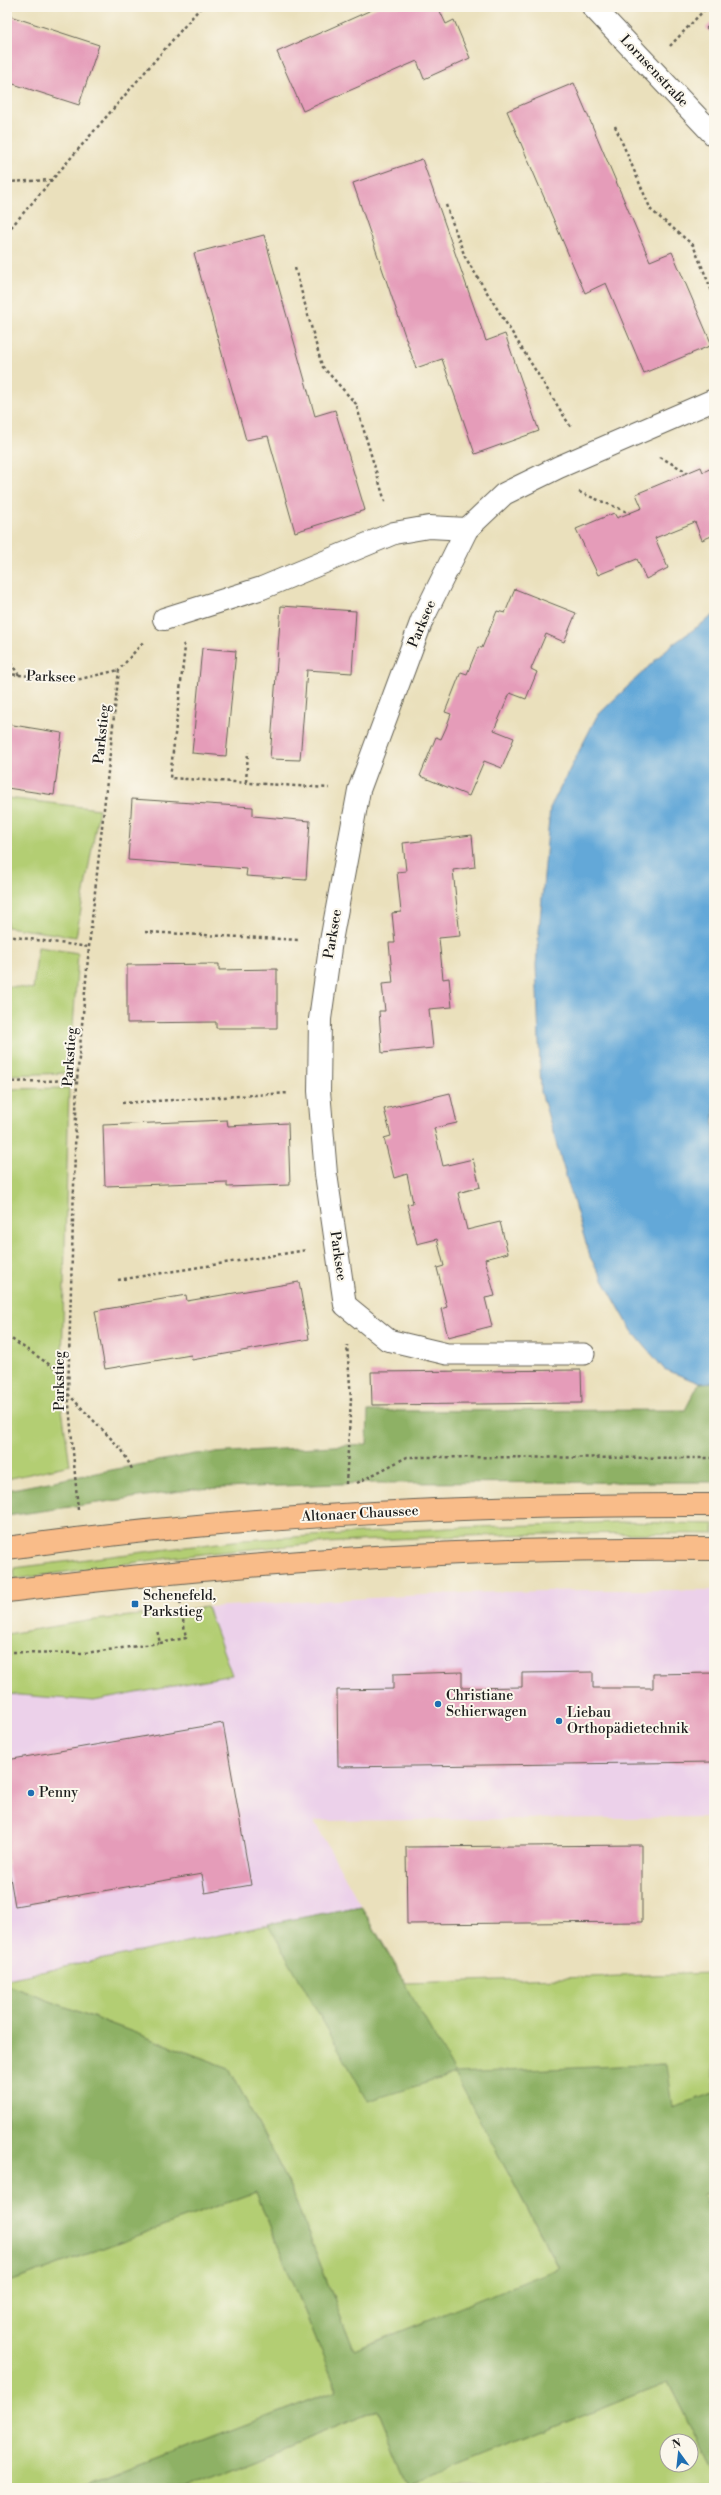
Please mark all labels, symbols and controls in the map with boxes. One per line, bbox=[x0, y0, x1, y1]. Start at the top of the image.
street label: Lornsenstraße bbox=[616, 31, 692, 111]
street label: Parksee bbox=[404, 597, 440, 651]
street label: Parksee bbox=[26, 667, 76, 687]
street label: Parkstieg bbox=[90, 703, 114, 765]
street label: Parksee bbox=[320, 908, 346, 960]
street label: Parkstieg bbox=[59, 1026, 81, 1087]
street label: Parksee bbox=[326, 1230, 350, 1282]
street label: Parkstieg bbox=[51, 1350, 69, 1411]
street label: Altonaer Chaussee bbox=[300, 1502, 419, 1526]
place label: Schenefeld, Parkstieg bbox=[143, 1587, 216, 1621]
marker: Schenefeld, Parkstieg bbox=[130, 1599, 140, 1609]
place label: Christiane Schierwagen bbox=[446, 1687, 528, 1721]
marker: Christiane Schierwagen bbox=[433, 1699, 443, 1709]
place label: Liebau Orthopädietechnik bbox=[567, 1704, 689, 1738]
marker: Liebau Orthopädietechnik bbox=[554, 1716, 564, 1726]
place label: Penny bbox=[39, 1784, 78, 1802]
marker: Penny bbox=[26, 1788, 36, 1798]
north arrow bbox=[659, 2433, 699, 2473]
text: N bbox=[671, 2436, 683, 2452]

